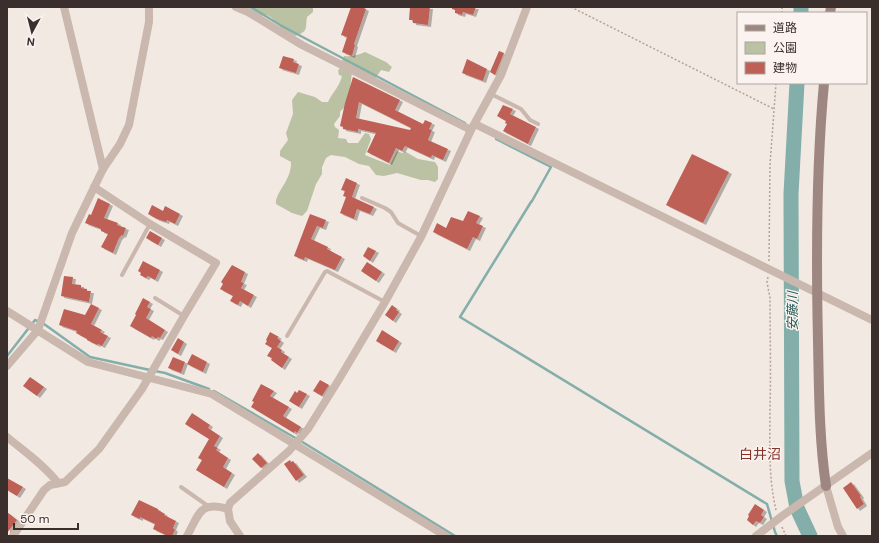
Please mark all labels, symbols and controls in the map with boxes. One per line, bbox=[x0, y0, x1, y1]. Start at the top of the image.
north arrow bbox=[12, 12, 52, 52]
legend bbox=[737, 12, 867, 84]
text: 道路 bbox=[773, 20, 797, 36]
text: N bbox=[26, 34, 36, 49]
text: 公園 bbox=[773, 40, 797, 56]
text: 建物 bbox=[773, 60, 797, 76]
water label: 安藤川 bbox=[784, 290, 801, 331]
district label: 白井沼 bbox=[739, 445, 781, 463]
scale bar bbox=[14, 505, 78, 531]
text: 50 m bbox=[20, 511, 49, 527]

